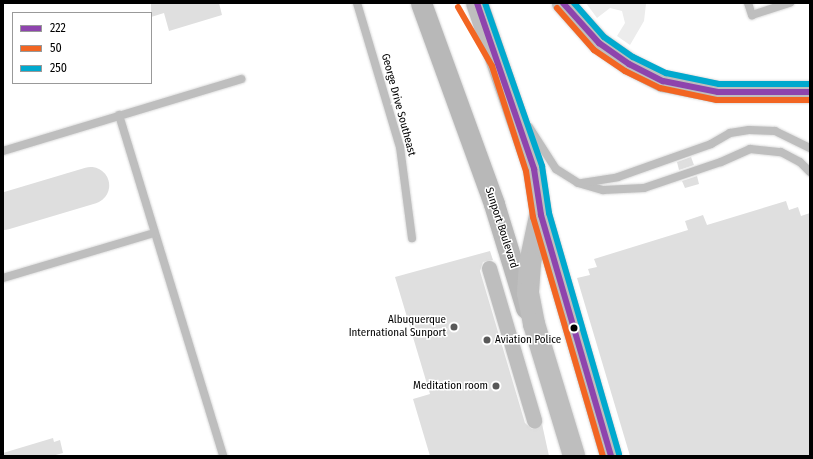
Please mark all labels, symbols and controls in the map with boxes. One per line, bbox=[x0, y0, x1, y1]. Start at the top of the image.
legend bbox=[12, 12, 152, 84]
text: 222 bbox=[50, 21, 66, 35]
text: 50 bbox=[50, 41, 62, 55]
street label: George Drive Southeast bbox=[378, 52, 418, 158]
text: 250 bbox=[50, 61, 67, 75]
street label: Sunport Boulevard bbox=[482, 186, 520, 270]
place label: Albuquerque International Sunport bbox=[349, 314, 446, 340]
marker: Albuquerque International Sunport bbox=[449, 322, 459, 332]
unlabelled marker bbox=[569, 323, 579, 333]
place label: Aviation Police bbox=[495, 333, 561, 347]
marker: Aviation Police bbox=[482, 335, 492, 345]
place label: Meditation room bbox=[413, 379, 488, 393]
marker: Meditation room bbox=[491, 381, 501, 391]

